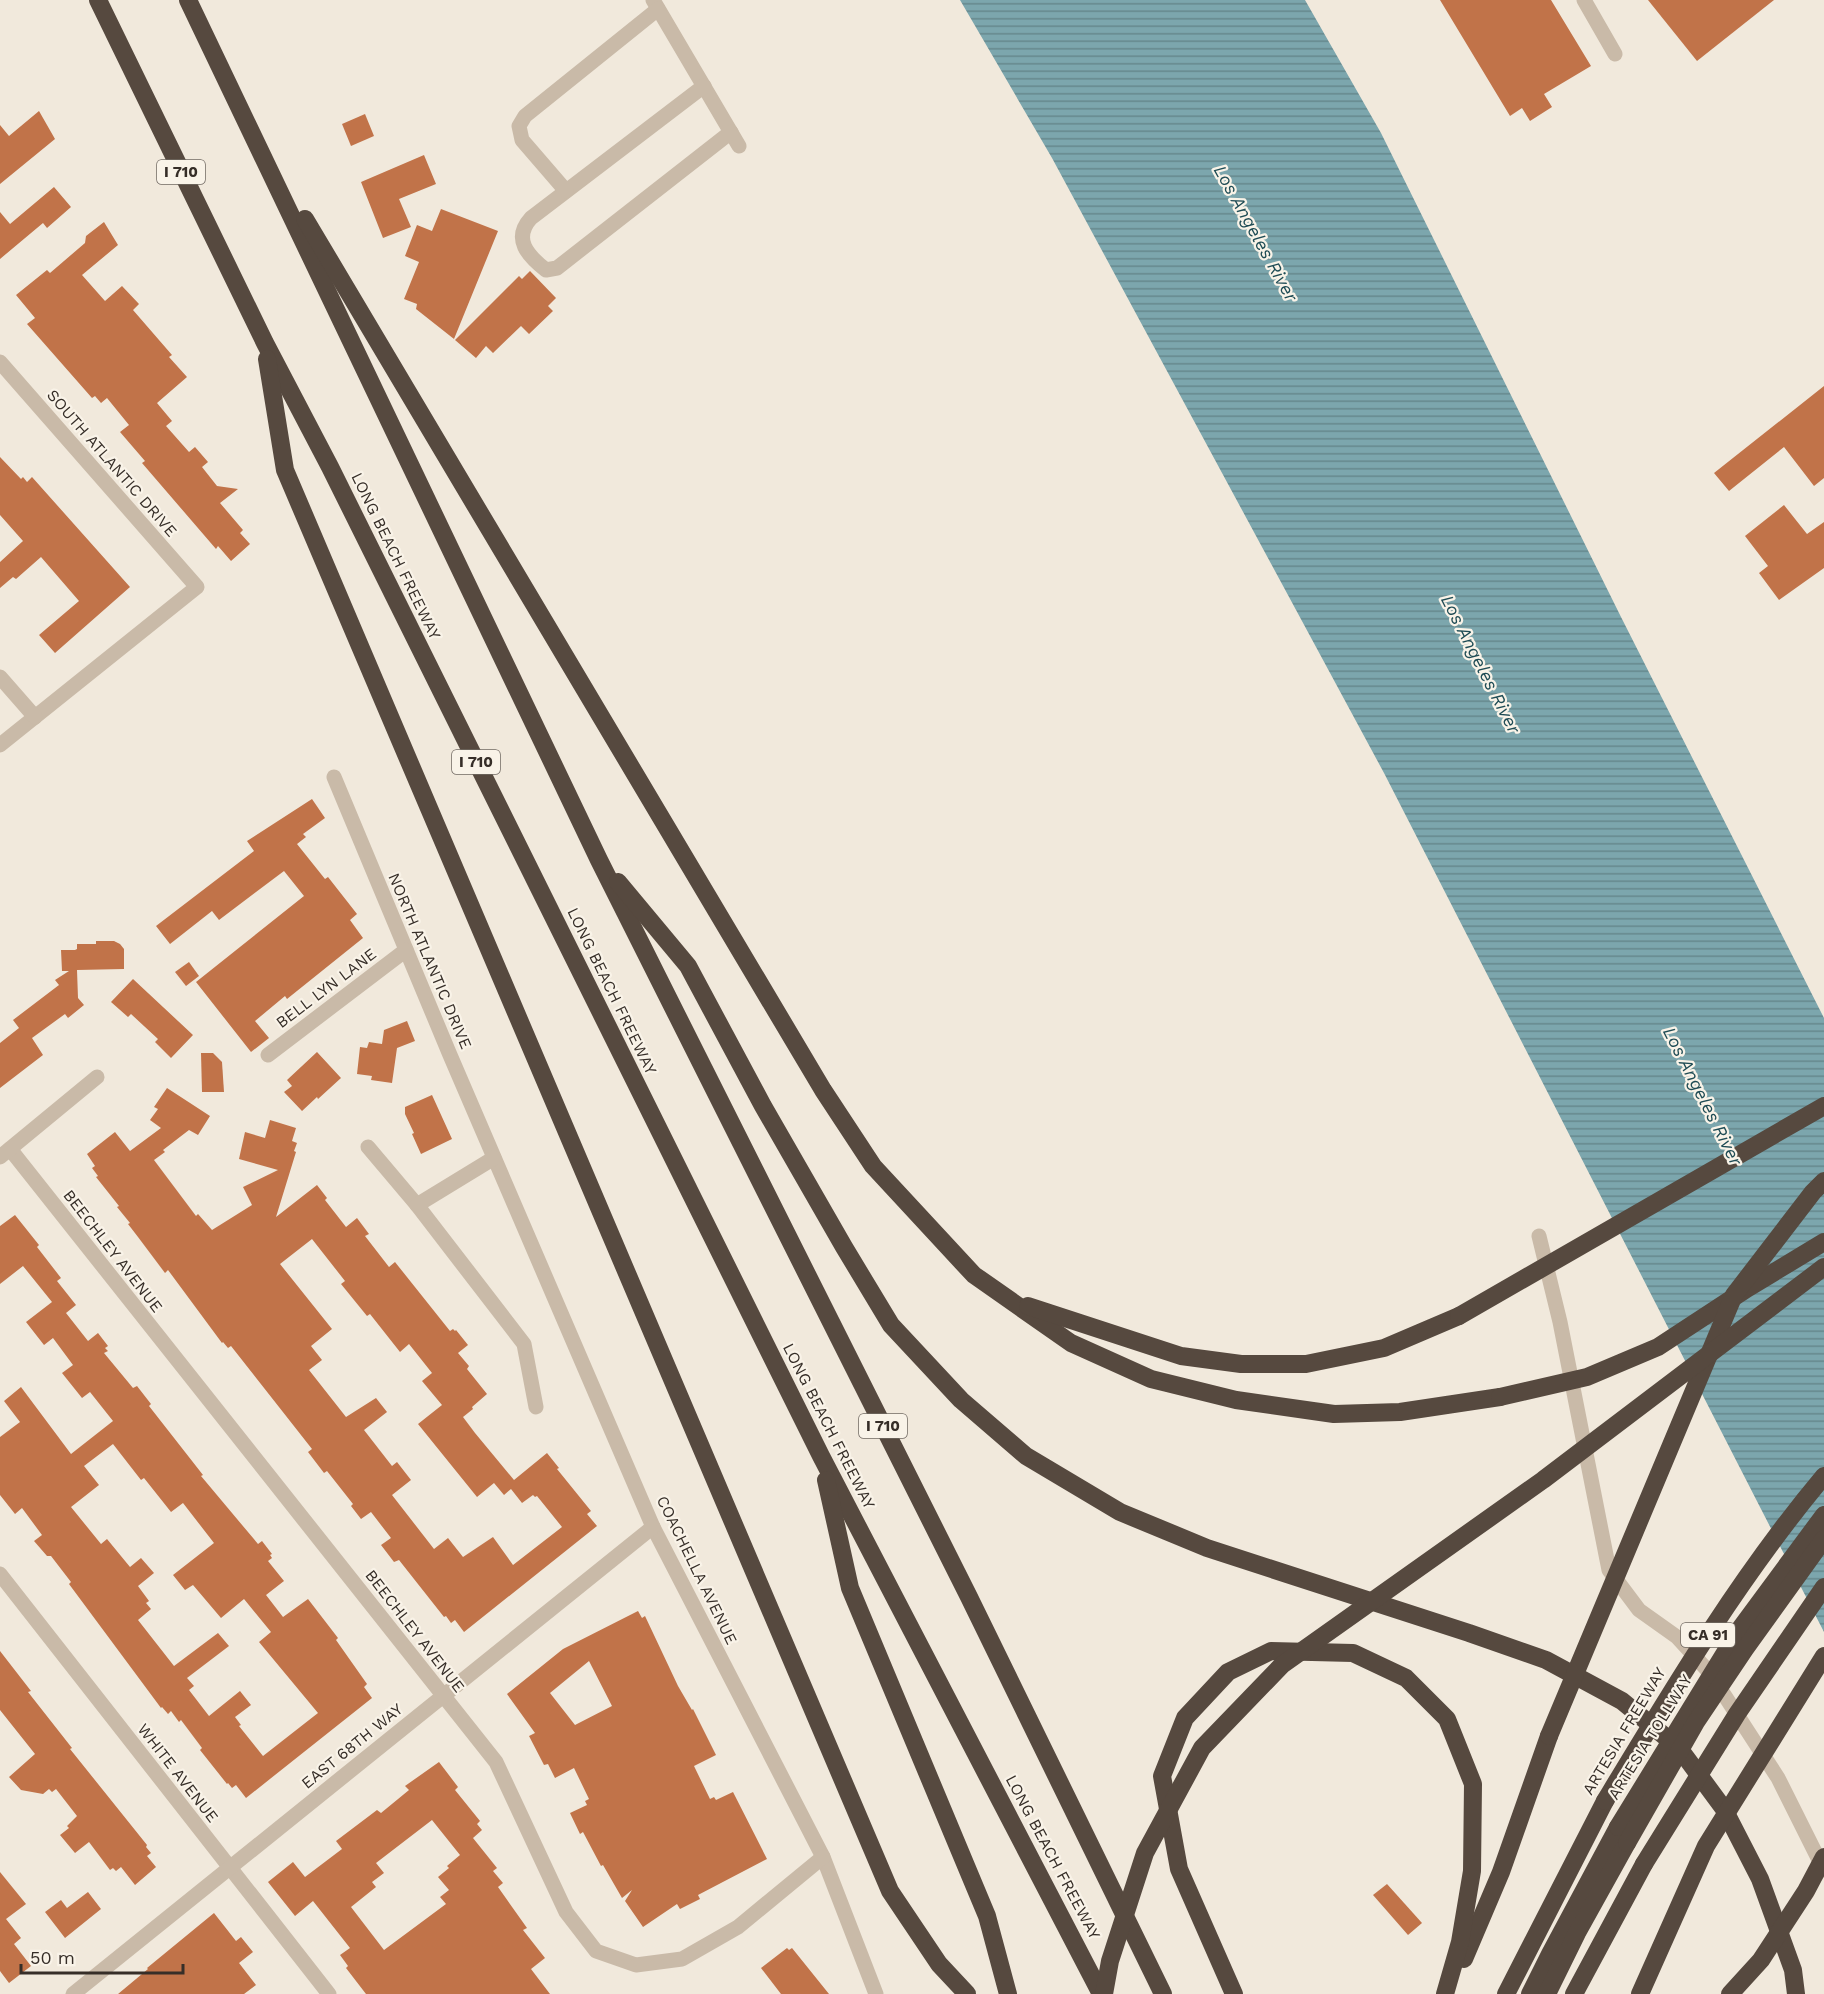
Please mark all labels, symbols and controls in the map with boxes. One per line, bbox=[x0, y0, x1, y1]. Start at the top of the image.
road number: I 710 bbox=[157, 160, 205, 184]
water label: Los Angeles River bbox=[1210, 161, 1303, 306]
street label: SOUTH ATLANTIC DRIVE bbox=[43, 386, 181, 540]
street label: LONG BEACH FREEWAY bbox=[347, 469, 445, 643]
water label: Los Angeles River bbox=[1437, 591, 1525, 738]
road number: I 710 bbox=[452, 750, 500, 774]
street label: NORTH ATLANTIC DRIVE bbox=[384, 870, 476, 1052]
street label: LONG BEACH FREEWAY bbox=[563, 904, 661, 1078]
street label: BELL LYN LANE bbox=[272, 944, 380, 1032]
water label: Los Angeles River bbox=[1659, 1023, 1747, 1170]
street label: BEECHLEY AVENUE bbox=[59, 1186, 167, 1316]
street label: LONG BEACH FREEWAY bbox=[779, 1340, 879, 1512]
road number: I 710 bbox=[859, 1414, 907, 1438]
street label: COACHELLA AVENUE bbox=[653, 1493, 741, 1647]
street label: BEECHLEY AVENUE bbox=[361, 1566, 469, 1696]
road number: CA 91 bbox=[1681, 1623, 1735, 1647]
street label: ARTESIA FREEWAY bbox=[1578, 1664, 1670, 1798]
street label: ARTESIA TOLLWAY bbox=[1604, 1671, 1696, 1803]
street label: EAST 68TH WAY bbox=[298, 1699, 406, 1793]
street label: WHITE AVENUE bbox=[134, 1720, 222, 1826]
street label: LONG BEACH FREEWAY bbox=[1002, 1772, 1104, 1942]
scale bar bbox=[21, 1937, 183, 1975]
text: 50 m bbox=[30, 1947, 75, 1968]

